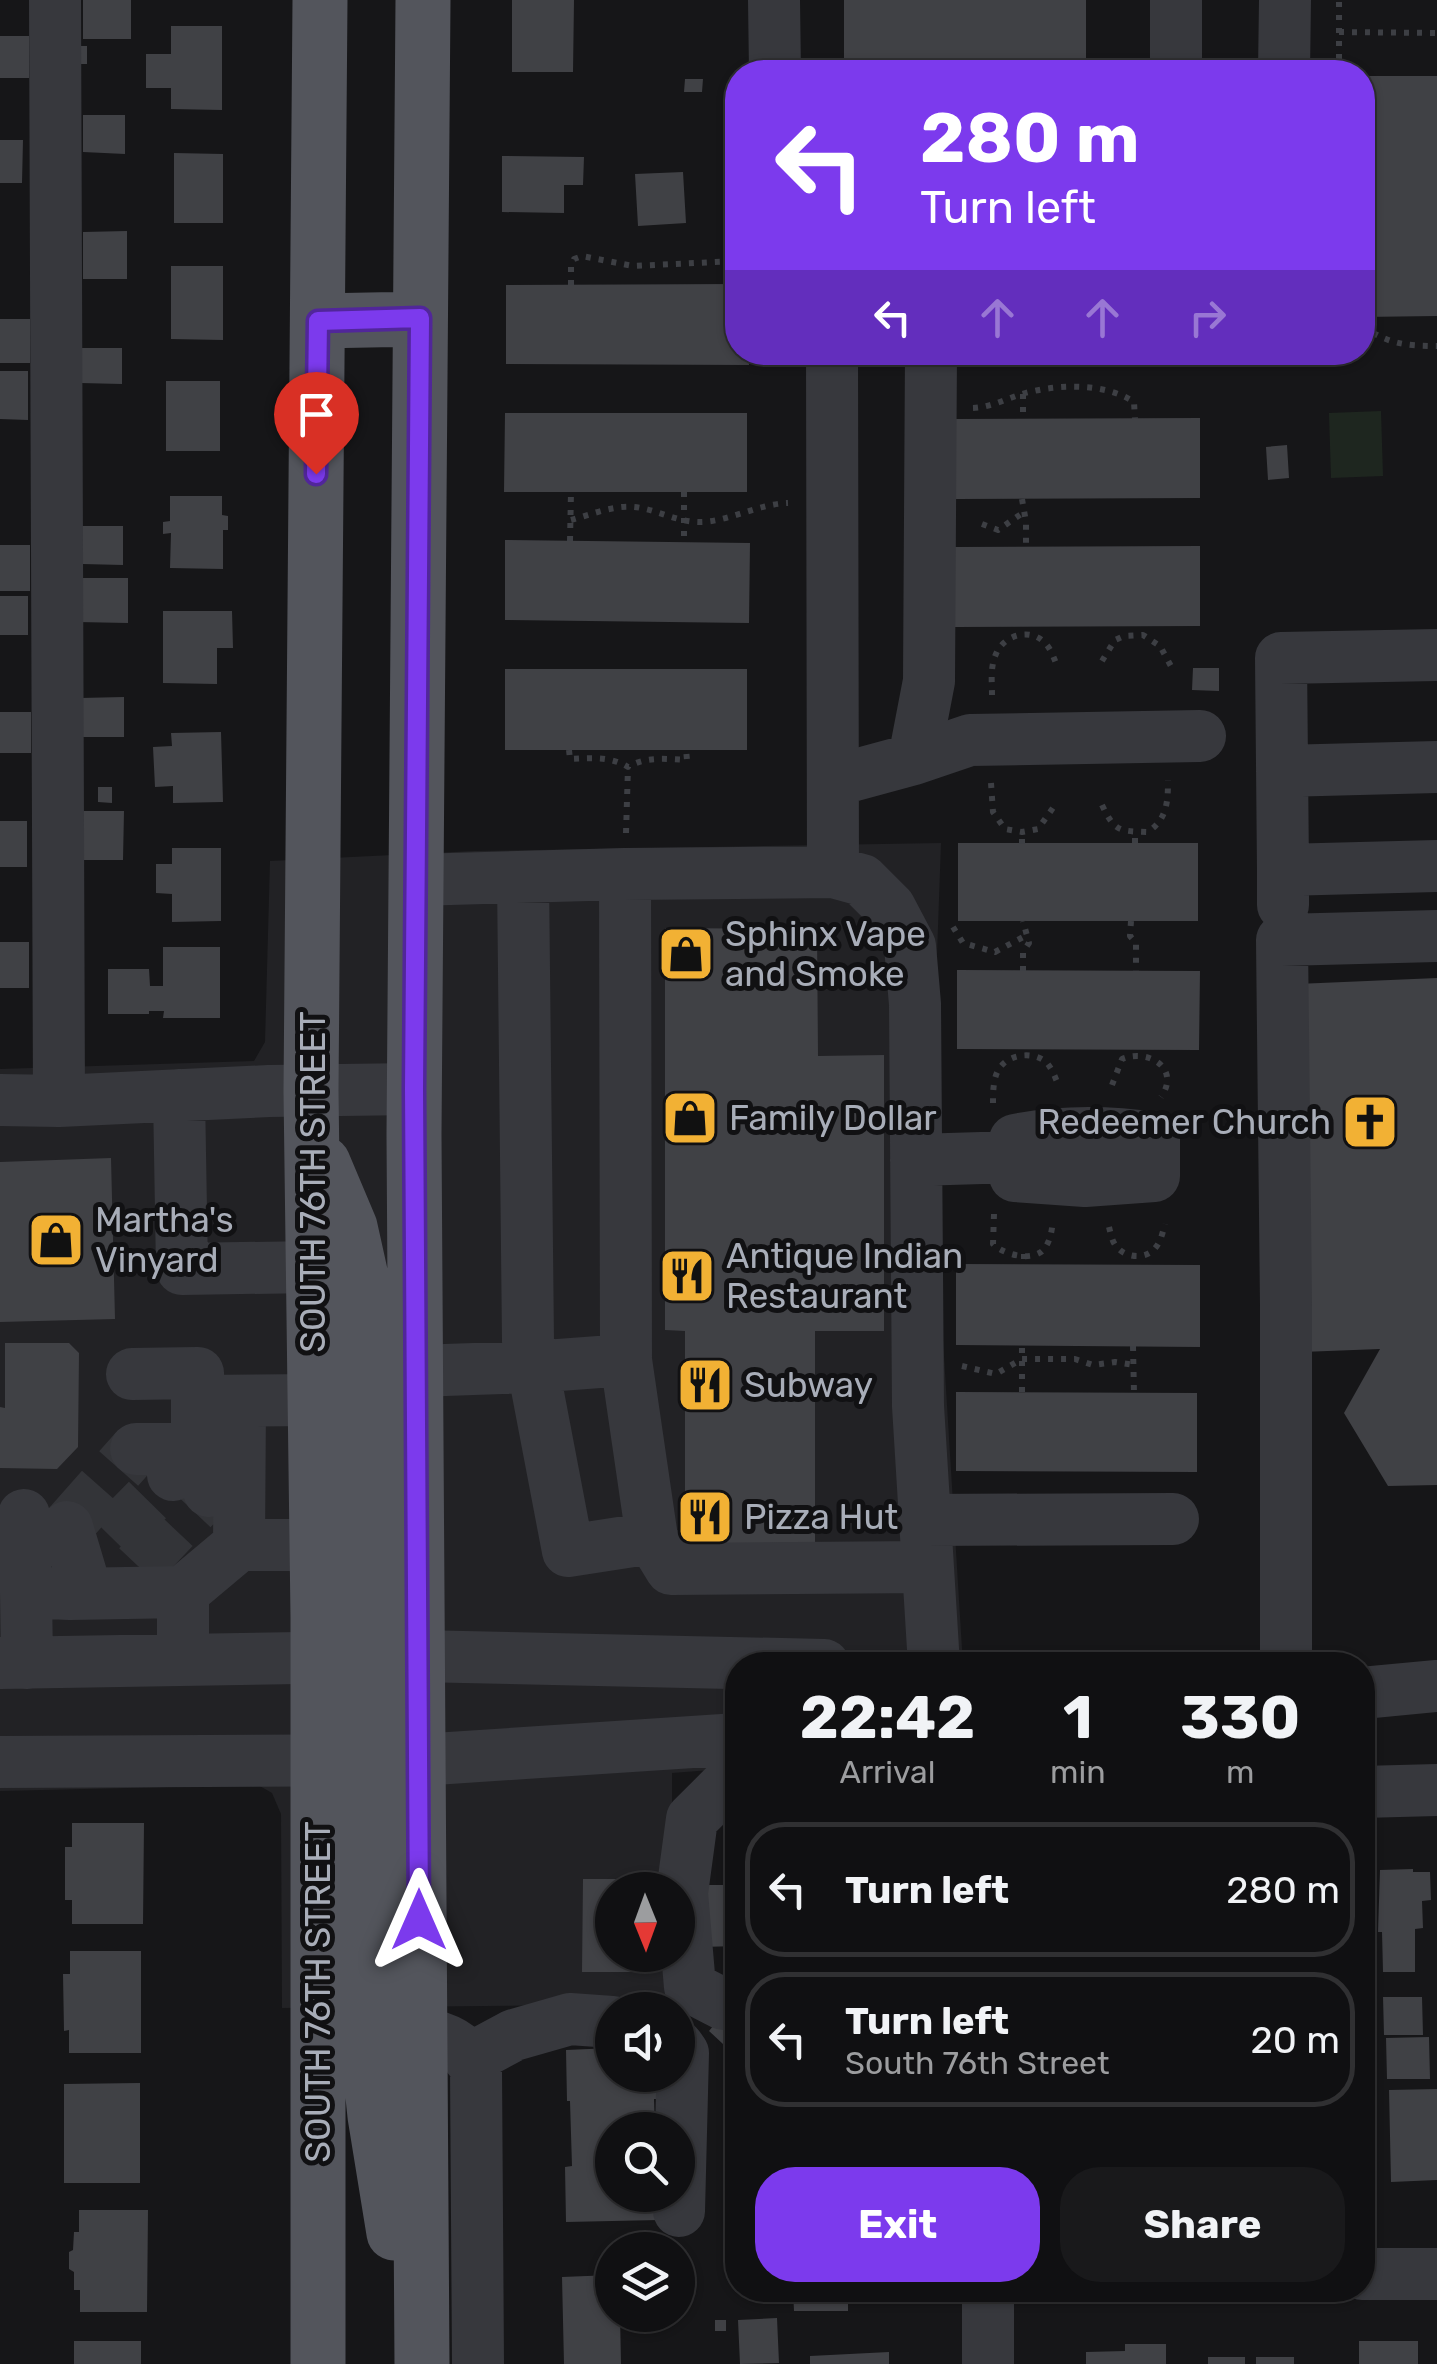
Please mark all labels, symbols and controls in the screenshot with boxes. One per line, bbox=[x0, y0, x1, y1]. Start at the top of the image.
text: 280 m bbox=[920, 97, 1140, 180]
icon: left bbox=[755, 100, 885, 230]
text: Turn left bbox=[920, 181, 1096, 234]
icon: left bbox=[865, 290, 920, 345]
icon: ahead bbox=[970, 290, 1025, 345]
icon: ahead bbox=[1075, 290, 1130, 345]
icon: right bbox=[1180, 290, 1235, 345]
pin bbox=[274, 372, 359, 475]
icon: arrive bbox=[289, 387, 344, 442]
place label: Sphinx Vape and Smoke bbox=[725, 913, 926, 995]
shop icon: Sphinx Vape and Smoke bbox=[656, 924, 716, 984]
street label: SOUTH 76TH STREET bbox=[292, 1011, 334, 1353]
shop icon: Family Dollar bbox=[660, 1088, 720, 1148]
church icon: Redeemer Church bbox=[1340, 1092, 1400, 1152]
place label: Family Dollar bbox=[729, 1097, 937, 1139]
place label: Redeemer Church bbox=[1038, 1101, 1331, 1143]
place label: Martha's Vinyard bbox=[95, 1199, 234, 1281]
shop icon: Martha's Vinyard bbox=[26, 1210, 86, 1270]
place label: Antique Indian Restaurant bbox=[726, 1235, 963, 1317]
restaurant icon: Antique Indian Restaurant bbox=[657, 1246, 717, 1306]
restaurant icon: Subway bbox=[675, 1355, 735, 1415]
place label: Subway bbox=[744, 1364, 873, 1406]
restaurant icon: Pizza Hut bbox=[675, 1487, 735, 1547]
place label: Pizza Hut bbox=[744, 1496, 898, 1538]
text: 22:42 bbox=[800, 1682, 975, 1753]
text: 1 bbox=[1063, 1682, 1093, 1753]
text: 330 bbox=[1180, 1682, 1300, 1753]
text: Arrival bbox=[839, 1753, 936, 1791]
text: min bbox=[1050, 1753, 1106, 1791]
text: m bbox=[1226, 1753, 1255, 1791]
street label: SOUTH 76TH STREET bbox=[297, 1821, 339, 2163]
icon: left bbox=[760, 1862, 815, 1917]
text: Turn left bbox=[845, 1867, 1009, 1913]
text: 280 m bbox=[1226, 1867, 1340, 1913]
position arrow bbox=[367, 1868, 471, 1972]
north arrow bbox=[595, 1872, 695, 1972]
map controls bbox=[595, 1872, 695, 2332]
button: sound bbox=[595, 1992, 695, 2092]
text: Turn left bbox=[845, 1998, 1009, 2044]
icon: left bbox=[760, 2012, 815, 2067]
text: 20 m bbox=[1250, 2017, 1340, 2063]
text: South 76th Street bbox=[845, 2044, 1109, 2082]
button: search bbox=[595, 2112, 695, 2212]
button: Exit bbox=[755, 2167, 1040, 2282]
button: Share bbox=[1060, 2167, 1345, 2282]
button: layers bbox=[595, 2232, 695, 2332]

